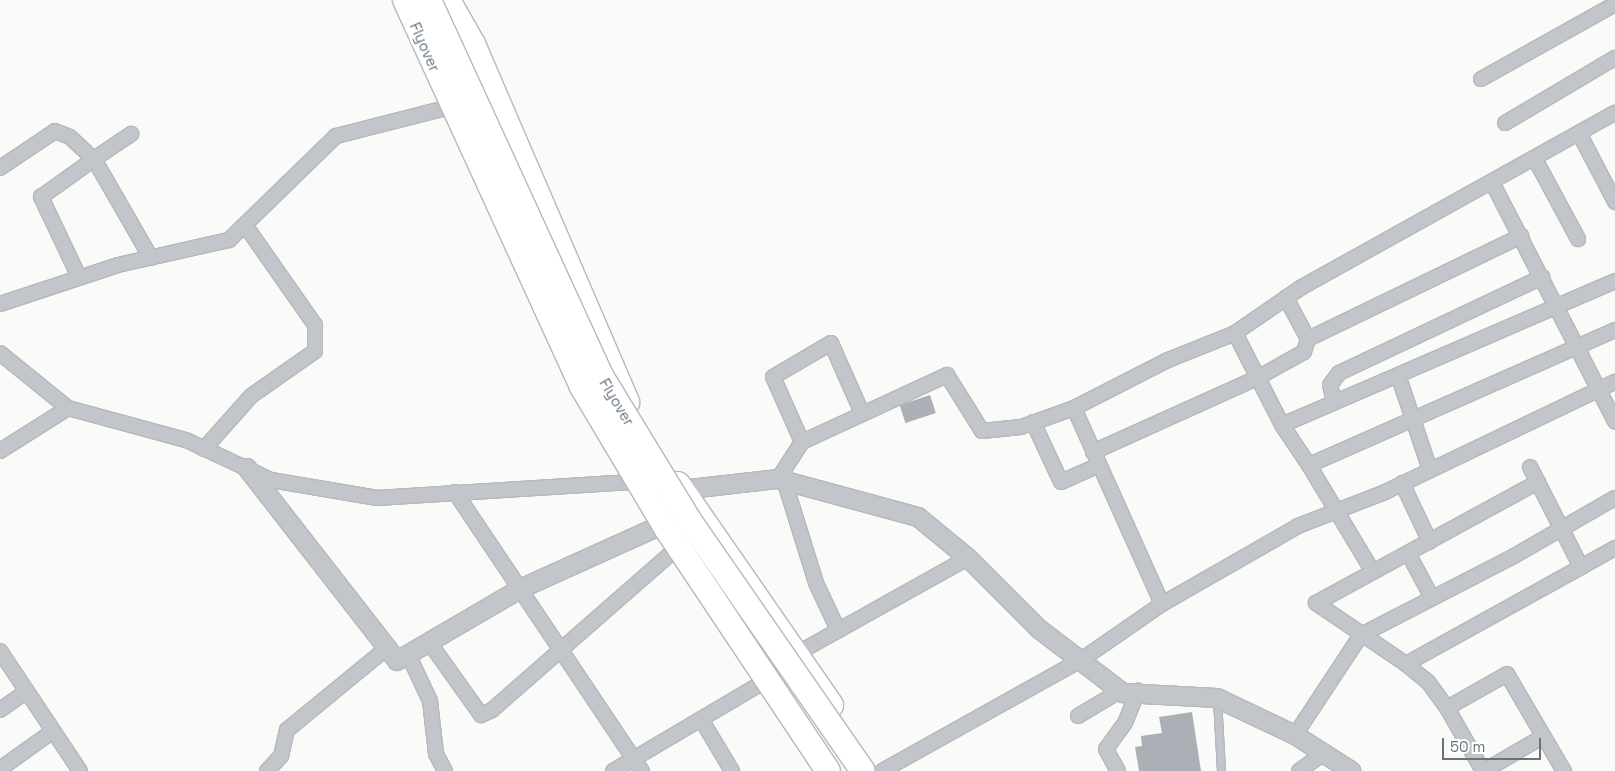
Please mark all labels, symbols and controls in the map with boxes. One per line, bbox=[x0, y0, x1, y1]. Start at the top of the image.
street label: Flyover bbox=[406, 19, 444, 75]
street label: Flyover bbox=[596, 375, 638, 429]
scale bar bbox=[1445, 728, 1544, 760]
text: 50 m bbox=[1450, 737, 1485, 756]

